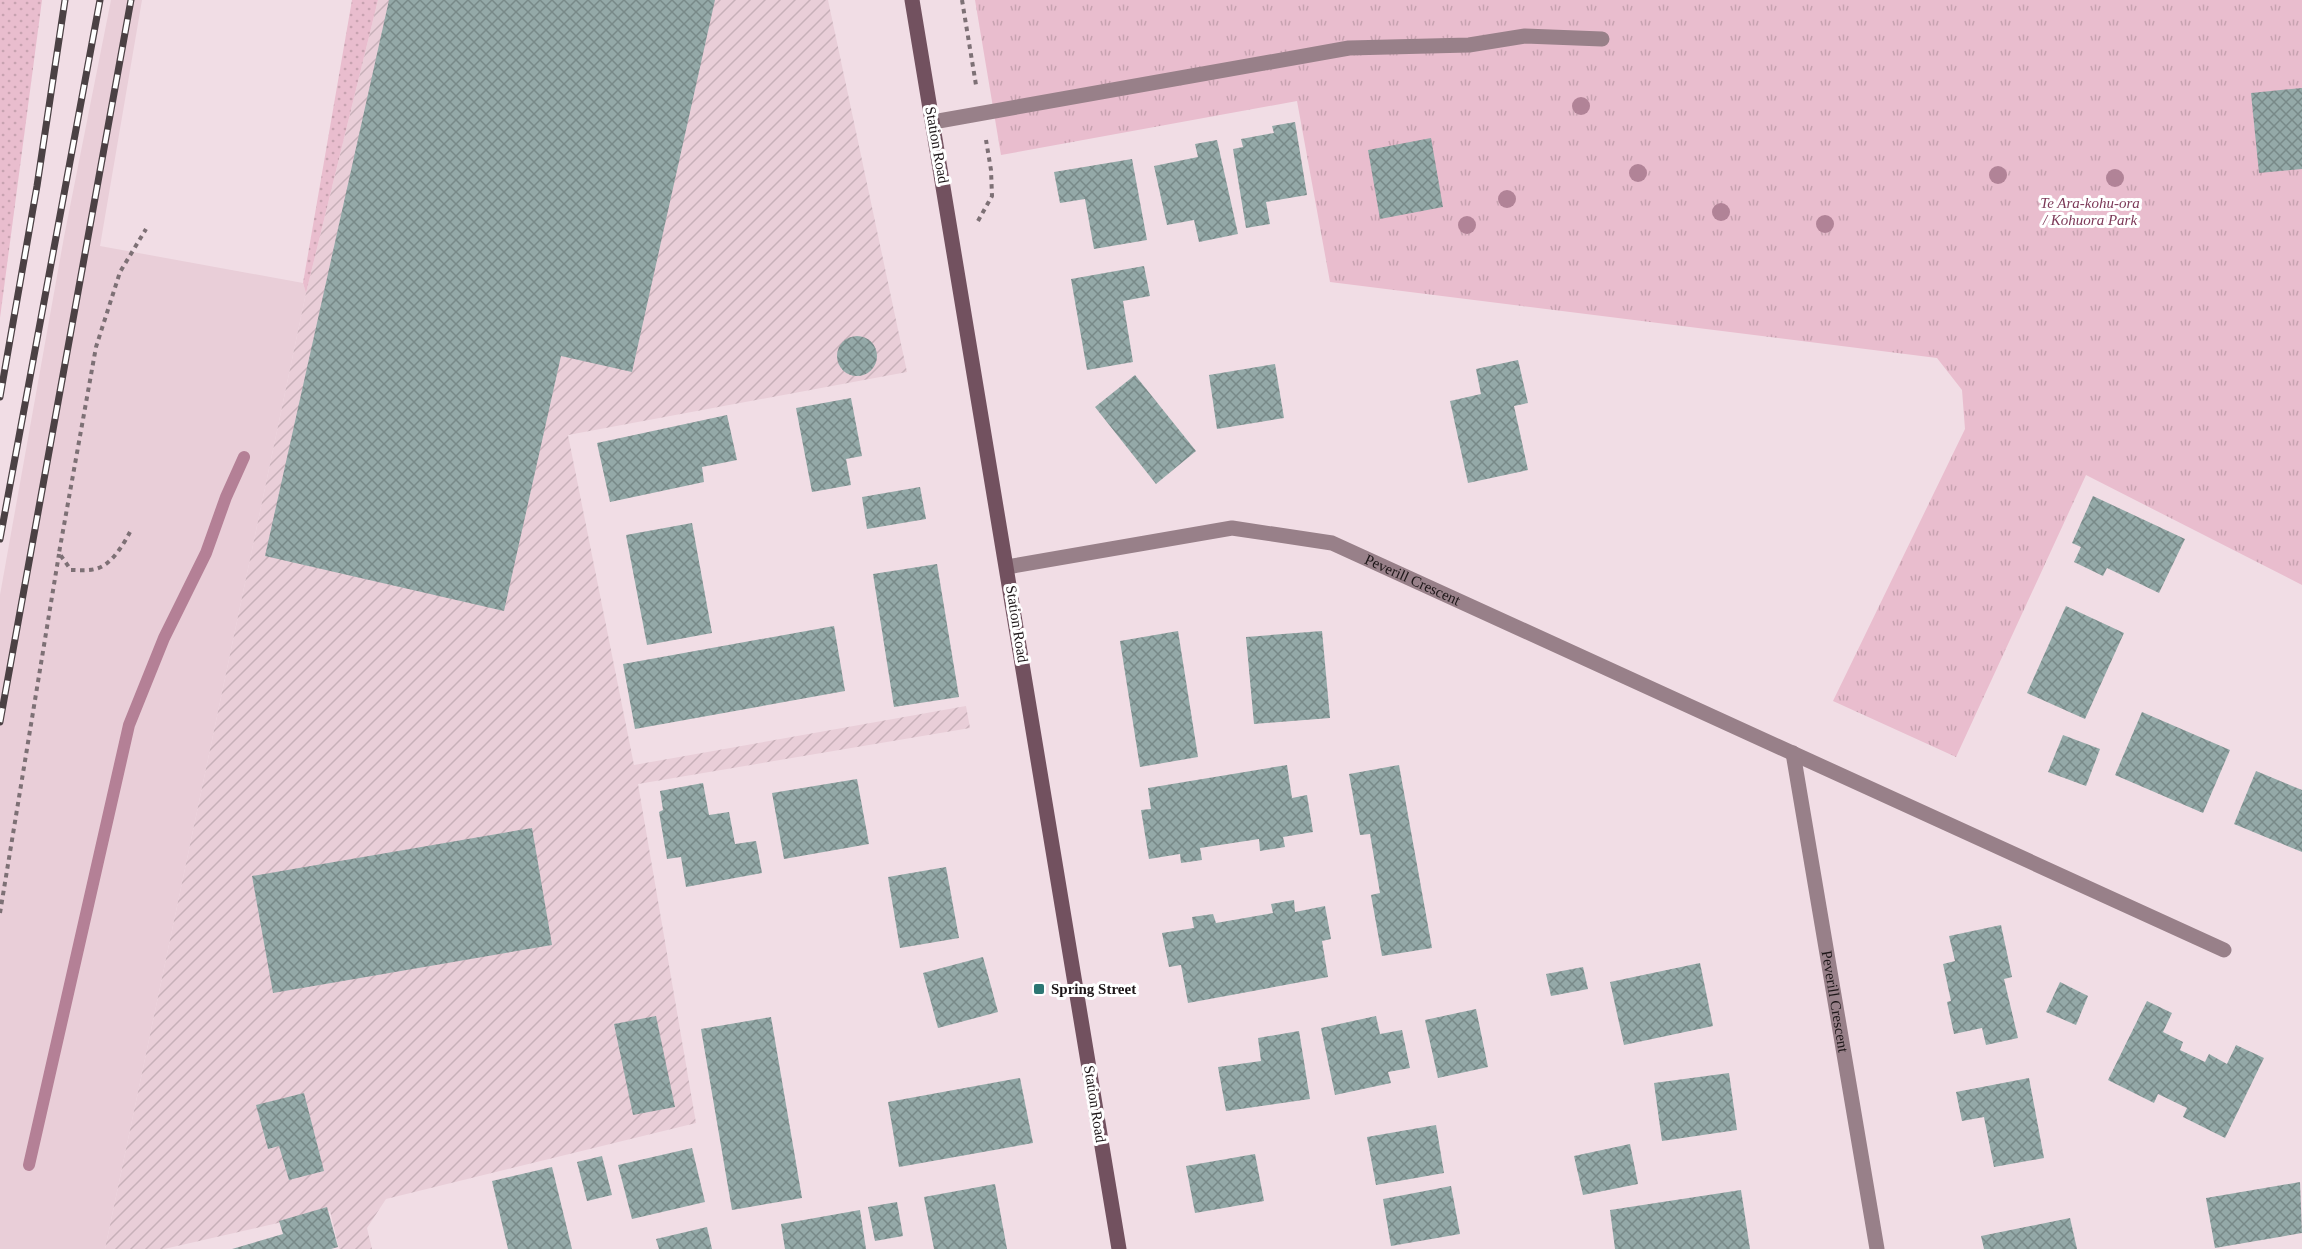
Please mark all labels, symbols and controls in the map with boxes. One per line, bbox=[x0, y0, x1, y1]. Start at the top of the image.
street label: Station Road bbox=[922, 105, 952, 185]
park label: Te Ara-kohu-ora / Kohuora Park bbox=[2040, 195, 2140, 228]
street label: Peverill Crescent bbox=[1362, 551, 1463, 609]
street label: Station Road bbox=[1003, 584, 1031, 664]
street label: Peverill Crescent bbox=[1819, 949, 1852, 1054]
place label: Spring Street bbox=[1051, 981, 1136, 997]
marker: Spring Street bbox=[1032, 982, 1046, 996]
street label: Station Road bbox=[1081, 1064, 1109, 1144]

